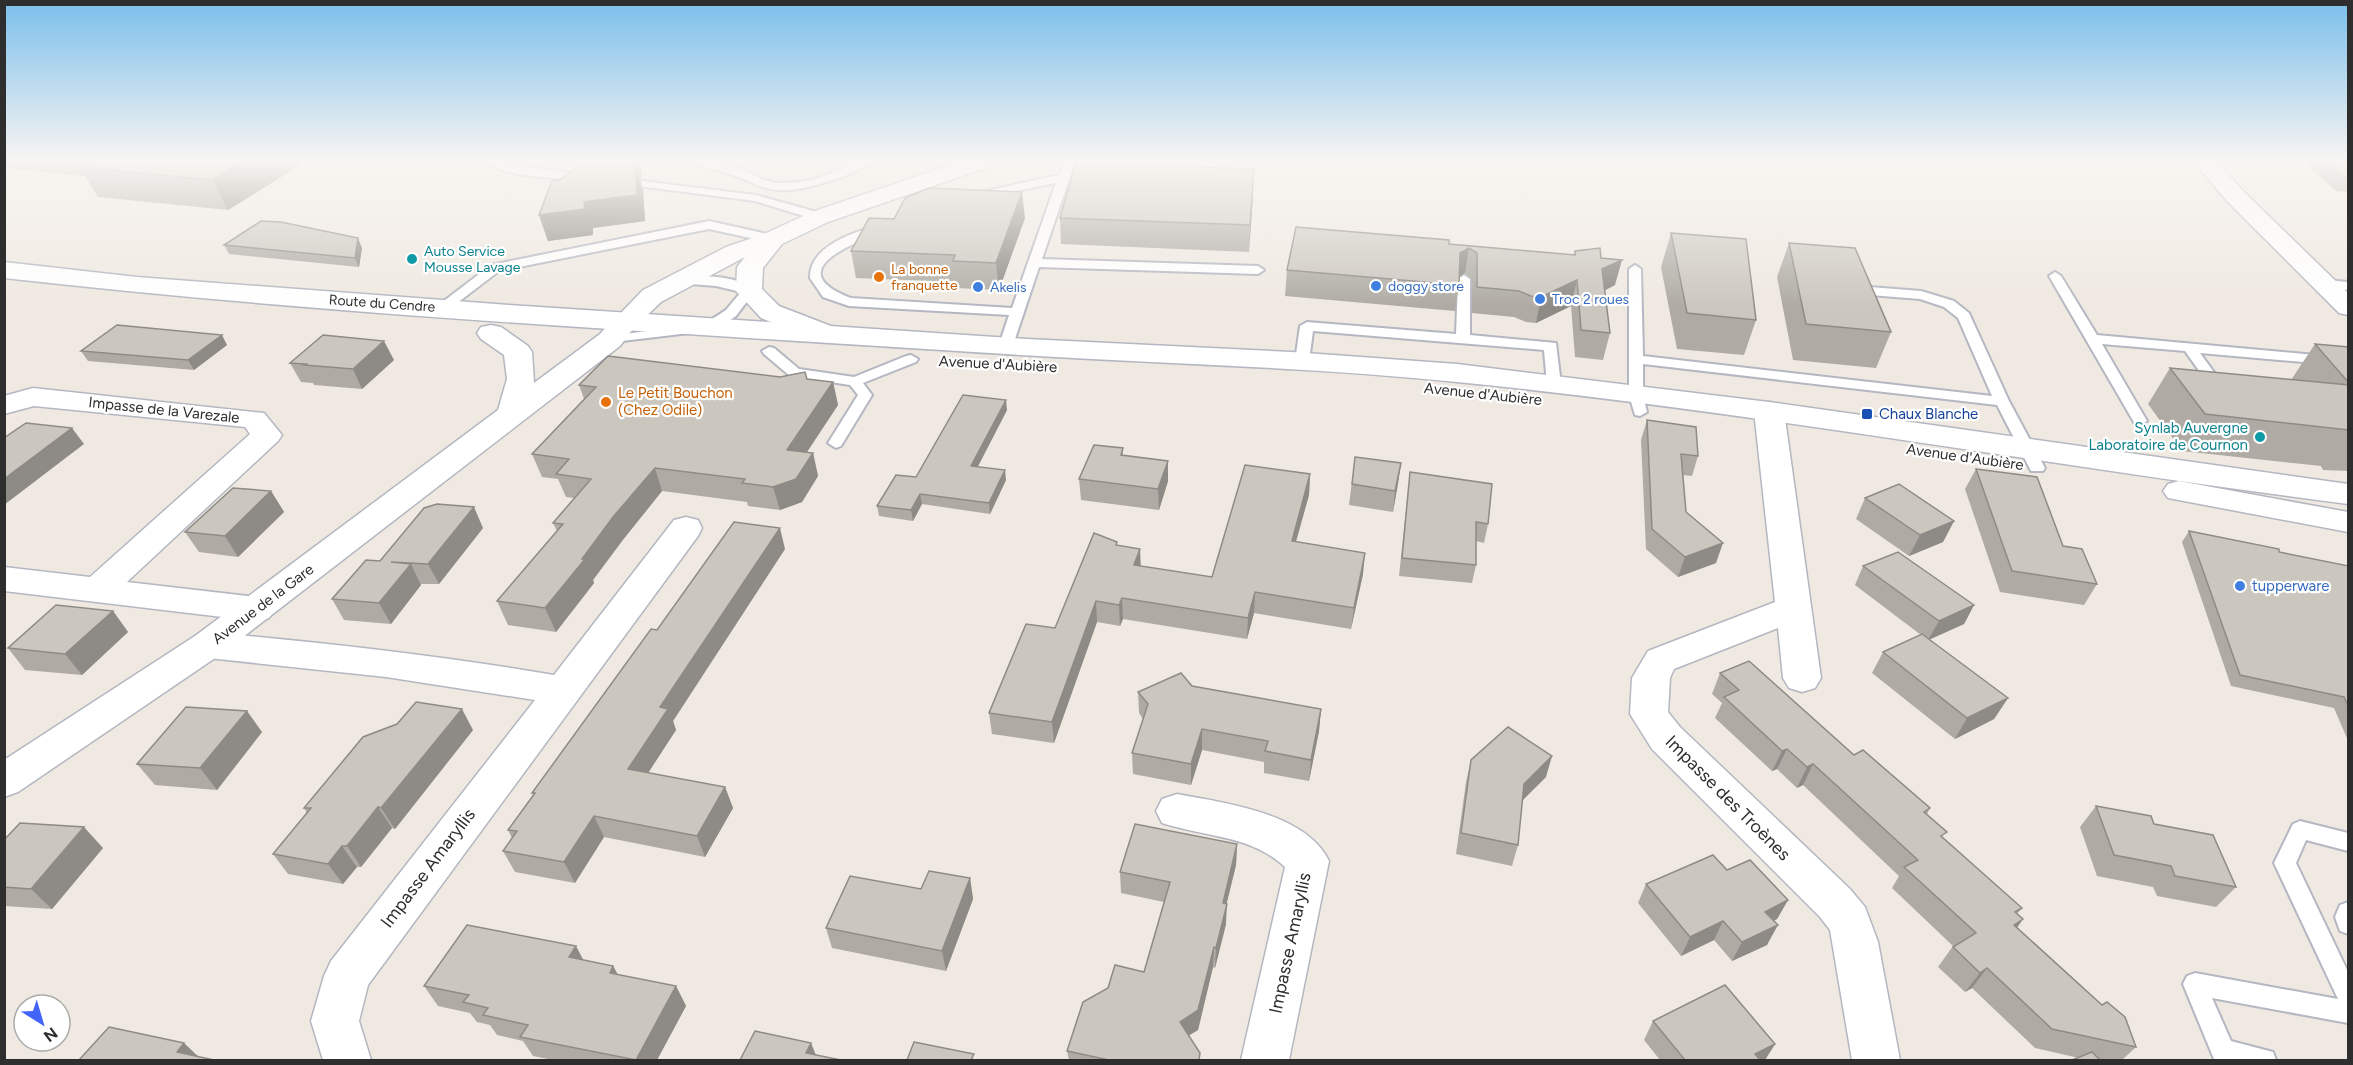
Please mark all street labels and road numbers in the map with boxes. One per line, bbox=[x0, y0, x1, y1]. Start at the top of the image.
street label: Route du Cendre bbox=[328, 291, 436, 316]
street label: Avenue d'Aubière bbox=[938, 352, 1058, 376]
street label: Avenue d'Aubière bbox=[1423, 379, 1543, 409]
street label: Impasse de la Varezale bbox=[88, 393, 240, 427]
street label: Avenue d'Aubière bbox=[1905, 440, 2025, 474]
street label: Avenue de la Gare bbox=[209, 560, 317, 648]
street label: Impasse des Troènes bbox=[1661, 731, 1795, 865]
street label: Impasse Amaryllis bbox=[376, 804, 480, 932]
street label: Impasse Amaryllis bbox=[1264, 870, 1316, 1016]

